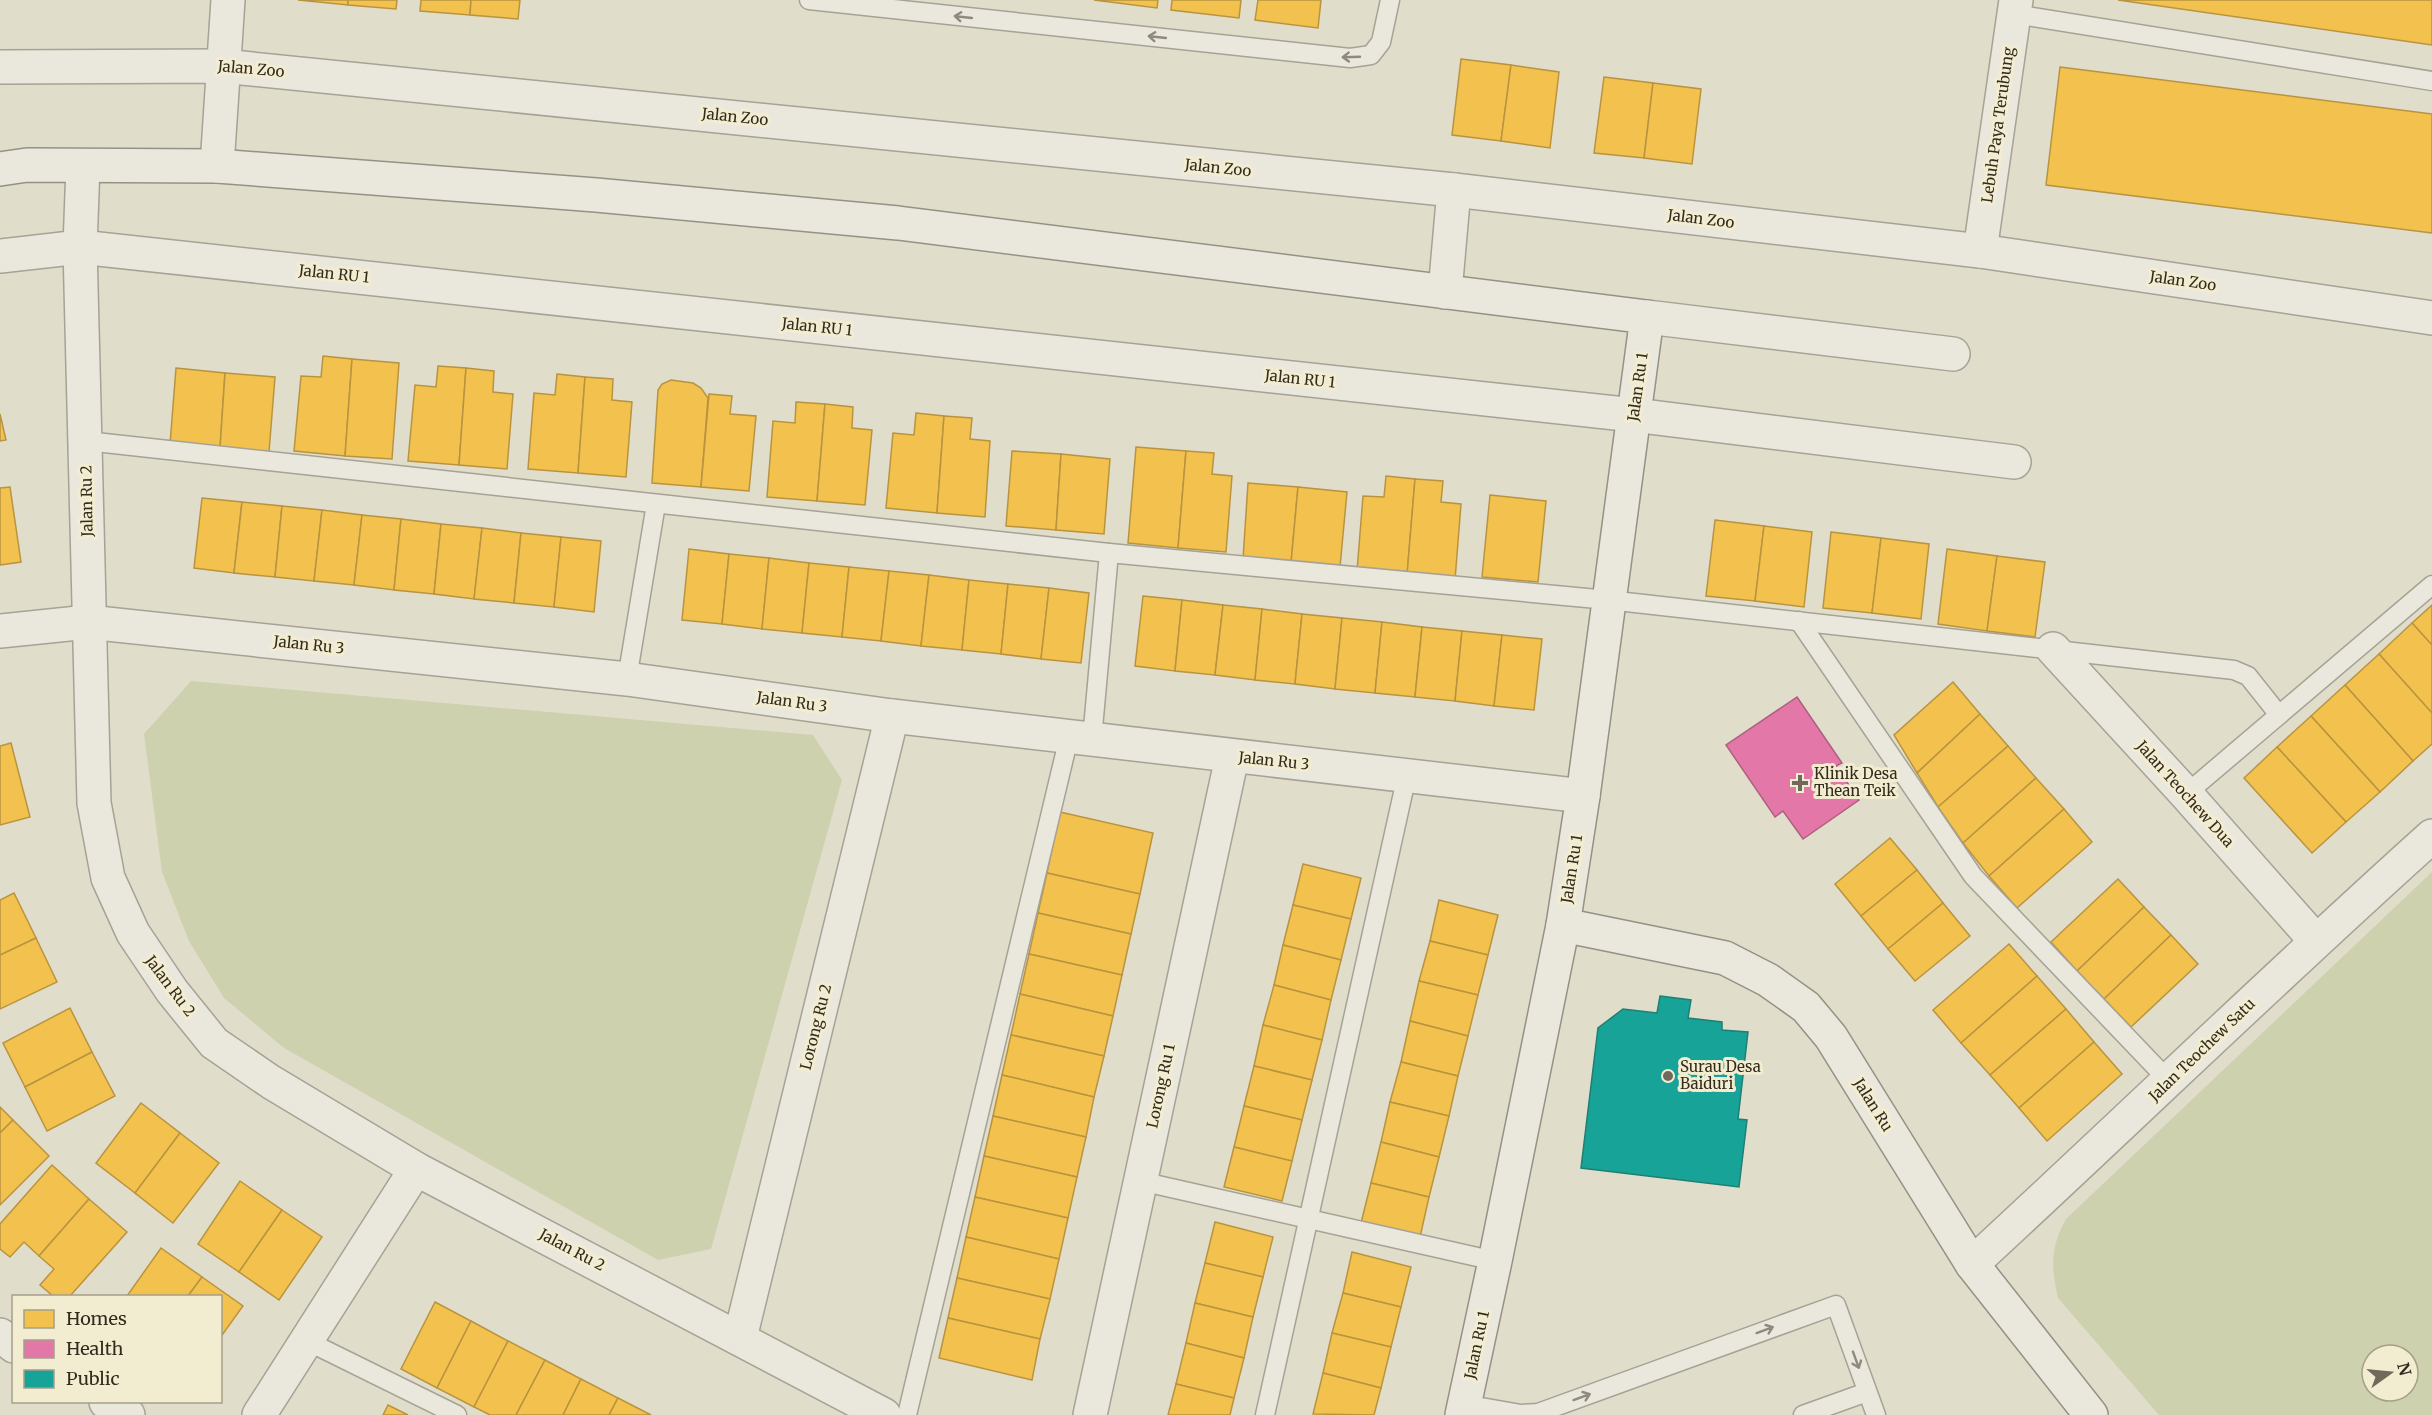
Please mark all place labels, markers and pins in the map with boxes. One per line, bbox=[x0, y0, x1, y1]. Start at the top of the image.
place label: Klinik Desa Thean Teik bbox=[1814, 764, 1898, 800]
marker: Klinik Desa Thean Teik bbox=[1791, 774, 1809, 792]
place label: Surau Desa Baiduri bbox=[1680, 1057, 1761, 1093]
marker: Surau Desa Baiduri bbox=[1661, 1069, 1675, 1083]

